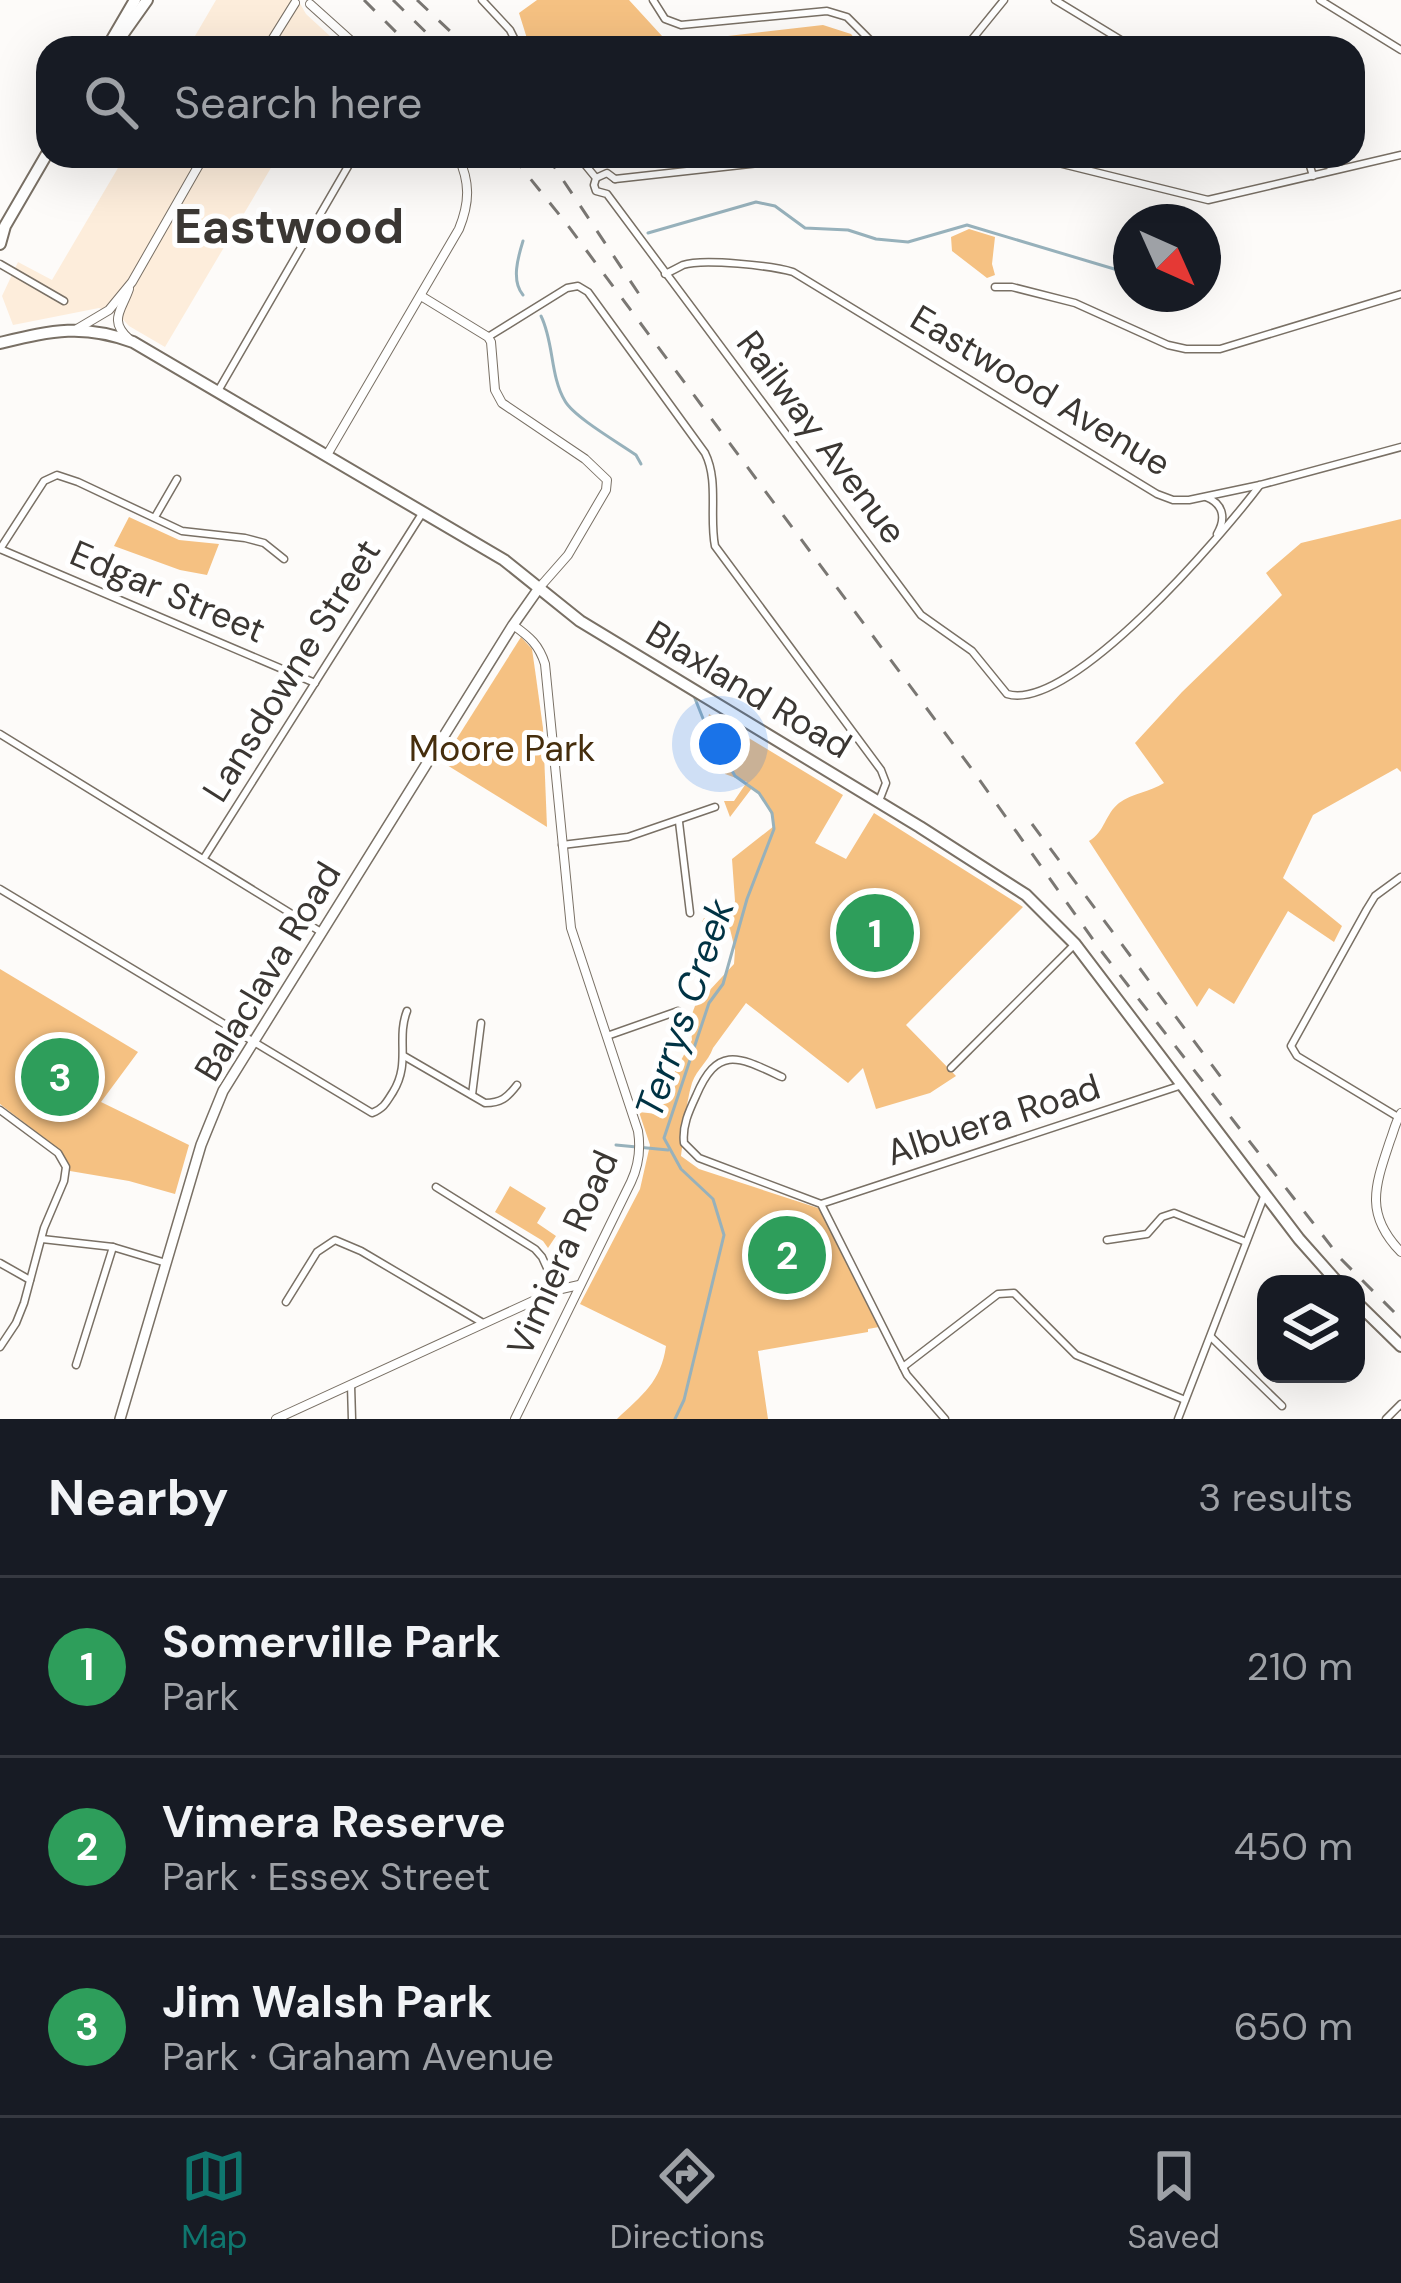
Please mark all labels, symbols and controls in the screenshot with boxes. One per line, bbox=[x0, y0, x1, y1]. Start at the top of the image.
search box bbox=[36, 36, 1365, 168]
icon: search bbox=[78, 69, 144, 135]
text: Search here bbox=[174, 73, 422, 132]
district label: Eastwood bbox=[174, 195, 404, 258]
north arrow bbox=[1113, 204, 1221, 312]
street label: Eastwood Avenue bbox=[902, 294, 1179, 487]
street label: Railway Avenue bbox=[726, 321, 917, 553]
street label: Edgar Street bbox=[63, 529, 272, 654]
street label: Lansdowne Street bbox=[192, 530, 391, 810]
street label: Blaxland Road bbox=[637, 610, 860, 769]
your location bbox=[690, 714, 750, 774]
park label: Moore Park bbox=[409, 725, 595, 772]
street label: Balaclava Road bbox=[184, 853, 351, 1089]
pin: 1 bbox=[836, 888, 914, 978]
water label: Terrys Creek bbox=[623, 892, 746, 1124]
pin: 3 bbox=[21, 1032, 99, 1122]
street label: Albuera Road bbox=[880, 1063, 1106, 1176]
street label: Vimiera Road bbox=[496, 1143, 629, 1363]
pin: 2 bbox=[748, 1210, 826, 1300]
map controls bbox=[1257, 1275, 1365, 1383]
button: layers bbox=[1257, 1275, 1365, 1383]
text: Nearby bbox=[48, 1464, 229, 1531]
text: 3 results bbox=[1198, 1472, 1353, 1523]
text: Somerville Park bbox=[162, 1612, 501, 1671]
text: 1 bbox=[80, 1641, 94, 1692]
text: 210 m bbox=[1247, 1641, 1353, 1692]
text: Park bbox=[162, 1671, 239, 1722]
text: Vimera Reserve bbox=[162, 1792, 506, 1851]
text: 2 bbox=[76, 1821, 98, 1872]
text: 450 m bbox=[1234, 1821, 1353, 1872]
text: Park · Essex Street bbox=[162, 1851, 490, 1902]
text: Jim Walsh Park bbox=[162, 1972, 492, 2031]
text: 3 bbox=[75, 2001, 99, 2052]
text: 650 m bbox=[1234, 2001, 1353, 2052]
text: Park · Graham Avenue bbox=[162, 2031, 554, 2082]
tab: Map bbox=[181, 2143, 248, 2258]
tab: Directions bbox=[610, 2143, 765, 2258]
tab: Saved bbox=[1127, 2143, 1220, 2258]

